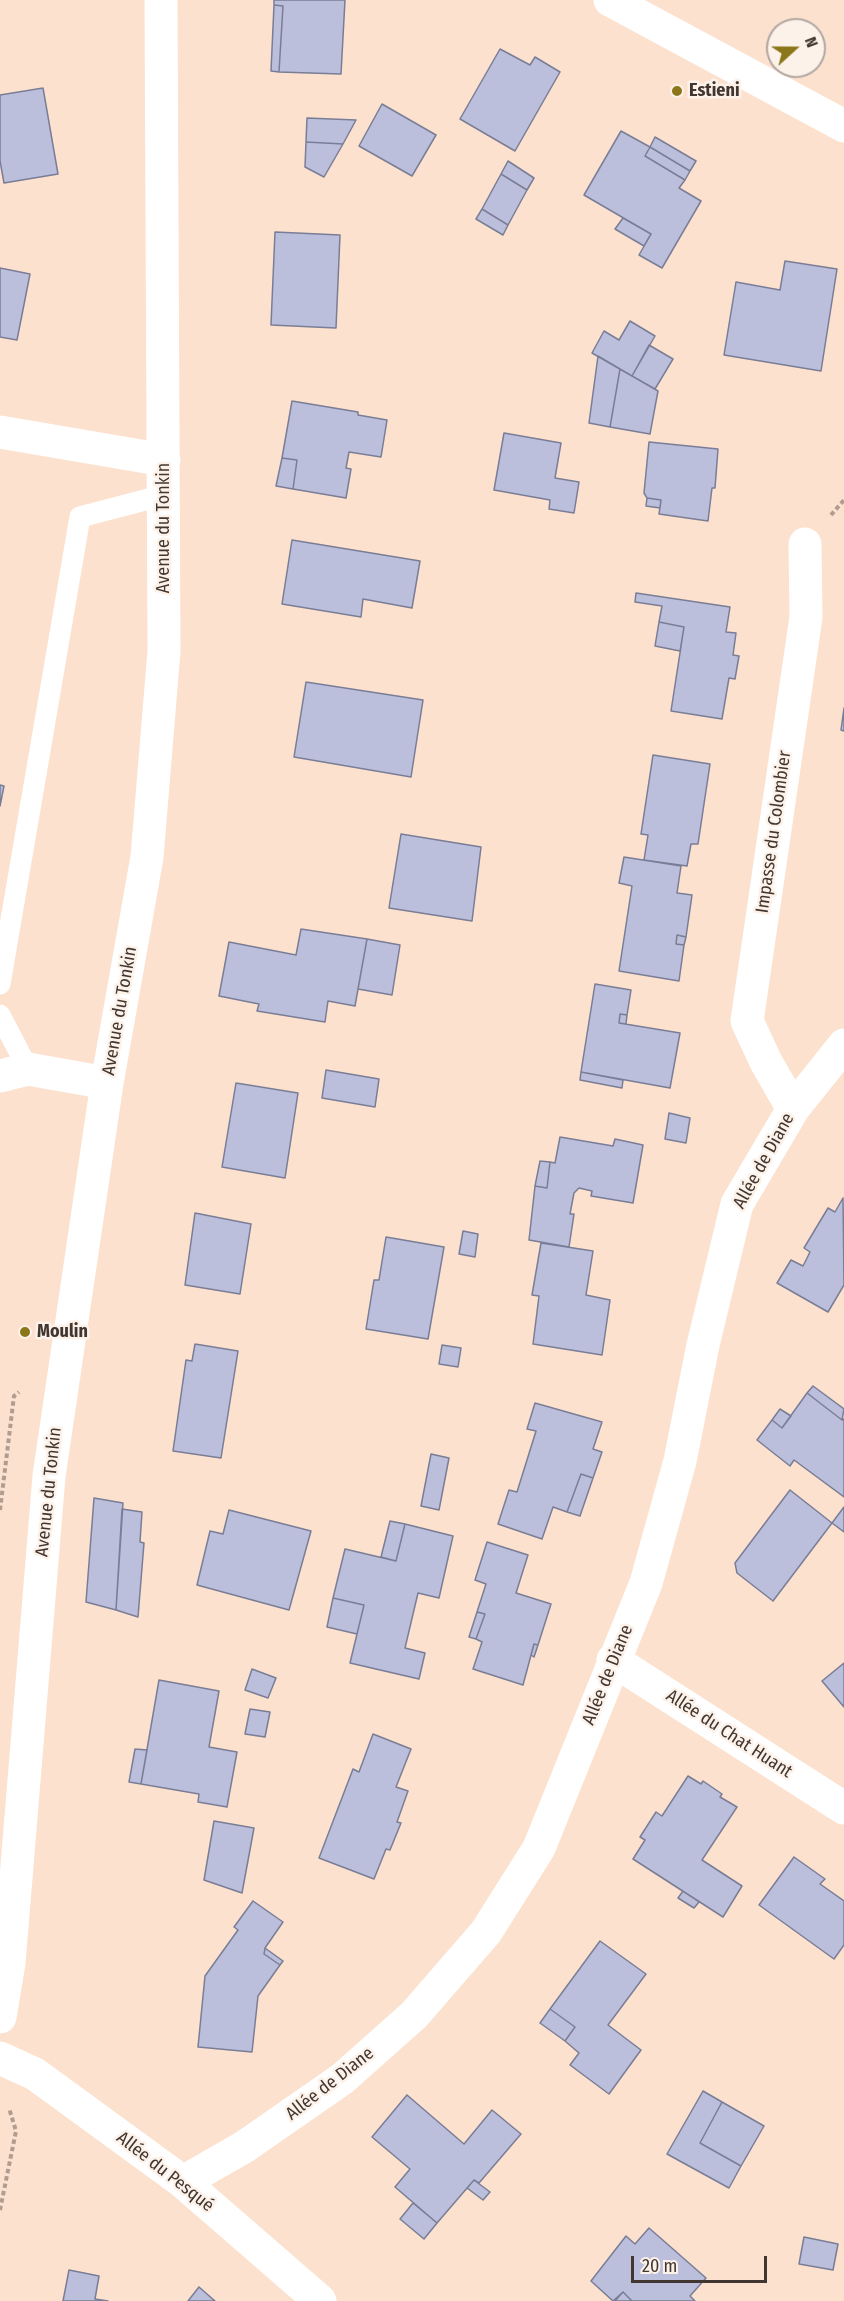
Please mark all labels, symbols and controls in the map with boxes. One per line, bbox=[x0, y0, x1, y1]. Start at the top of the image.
north arrow bbox=[766, 18, 826, 78]
text: N bbox=[801, 34, 822, 50]
place label: Estieni bbox=[689, 80, 740, 102]
marker: Estieni bbox=[670, 84, 684, 98]
street label: Avenue du Tonkin bbox=[153, 463, 175, 593]
street label: Impasse du Colombier bbox=[752, 749, 796, 915]
street label: Avenue du Tonkin bbox=[98, 945, 142, 1077]
street label: Allée de Diane bbox=[729, 1109, 799, 1213]
place label: Moulin bbox=[37, 1321, 88, 1343]
marker: Moulin bbox=[18, 1325, 32, 1339]
street label: Avenue du Tonkin bbox=[31, 1426, 67, 1558]
street label: Allée de Diane bbox=[578, 1622, 638, 1728]
street label: Allée du Chat Huant bbox=[662, 1685, 796, 1783]
street label: Allée de Diane bbox=[282, 2043, 378, 2125]
street label: Allée du Pesqué bbox=[112, 2127, 218, 2217]
scale bar bbox=[634, 2244, 770, 2282]
text: 20 m bbox=[642, 2255, 677, 2277]

